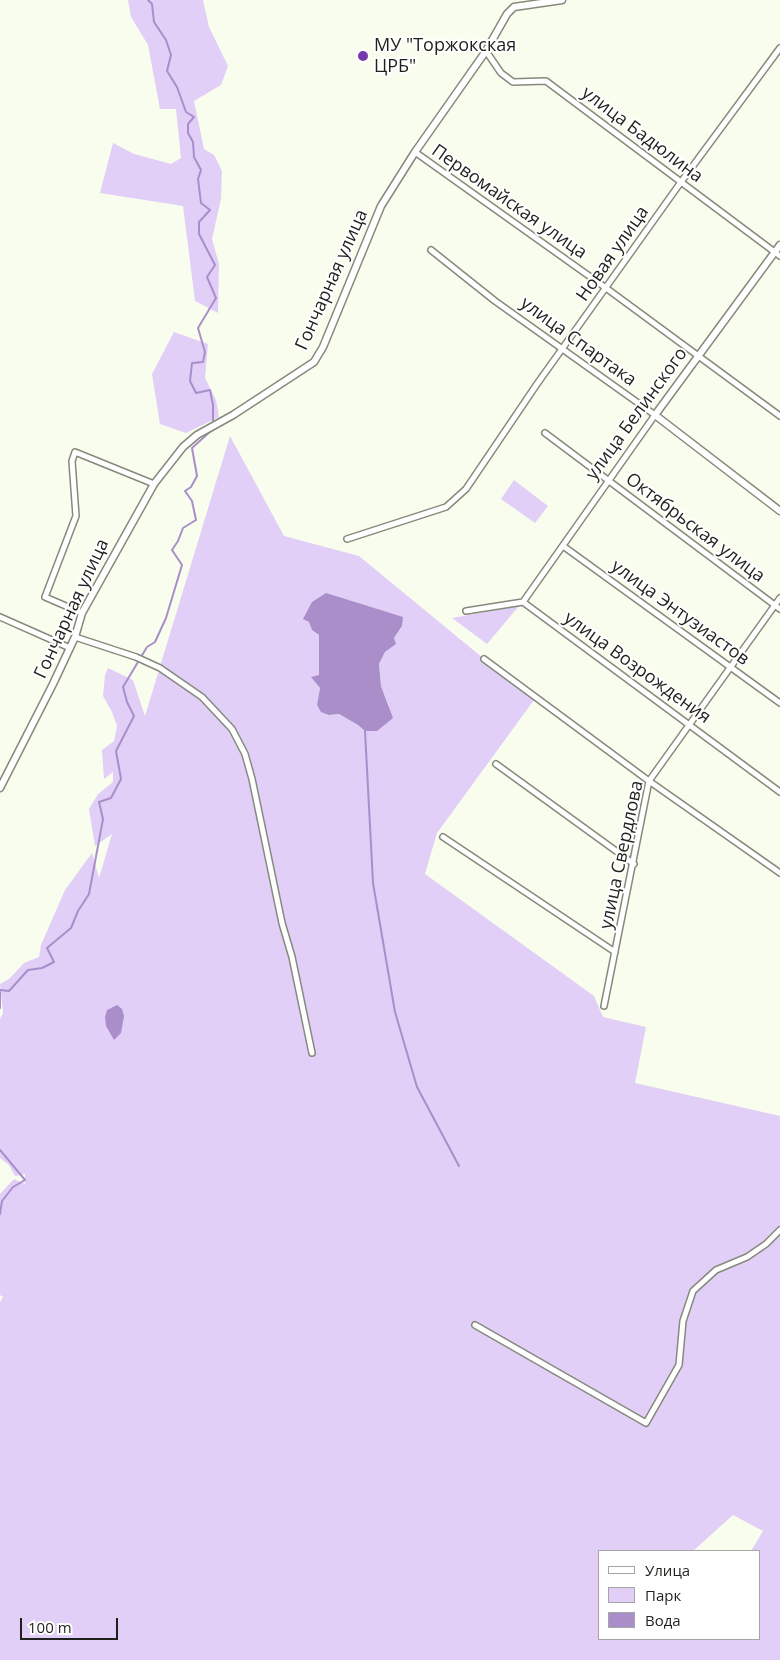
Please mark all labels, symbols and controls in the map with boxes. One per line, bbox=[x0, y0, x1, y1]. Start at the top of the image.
place label: МУ "Торжокская ЦРБ" bbox=[374, 35, 516, 78]
marker: МУ "Торжокская ЦРБ" bbox=[356, 49, 370, 63]
street label: улица Бадюлина bbox=[577, 82, 707, 188]
street label: Первомайская улица bbox=[427, 140, 591, 264]
street label: Новая улица bbox=[572, 202, 654, 306]
street label: Гончарная улица bbox=[291, 206, 373, 354]
street label: улица Спартака bbox=[516, 293, 640, 391]
street label: улица Белинского bbox=[582, 344, 692, 484]
street label: Октябрьская улица bbox=[621, 469, 769, 587]
street label: Гончарная улица bbox=[30, 536, 114, 682]
street label: улица Энтузиастов bbox=[607, 556, 753, 670]
street label: улица Возрождения bbox=[559, 607, 715, 729]
street label: улица Свердлова bbox=[596, 779, 648, 931]
legend bbox=[598, 1550, 760, 1640]
text: Улица bbox=[645, 1560, 690, 1580]
text: Парк bbox=[645, 1585, 681, 1605]
scale bar bbox=[22, 1608, 120, 1640]
text: Вода bbox=[645, 1610, 681, 1630]
text: 100 m bbox=[28, 1617, 72, 1637]

